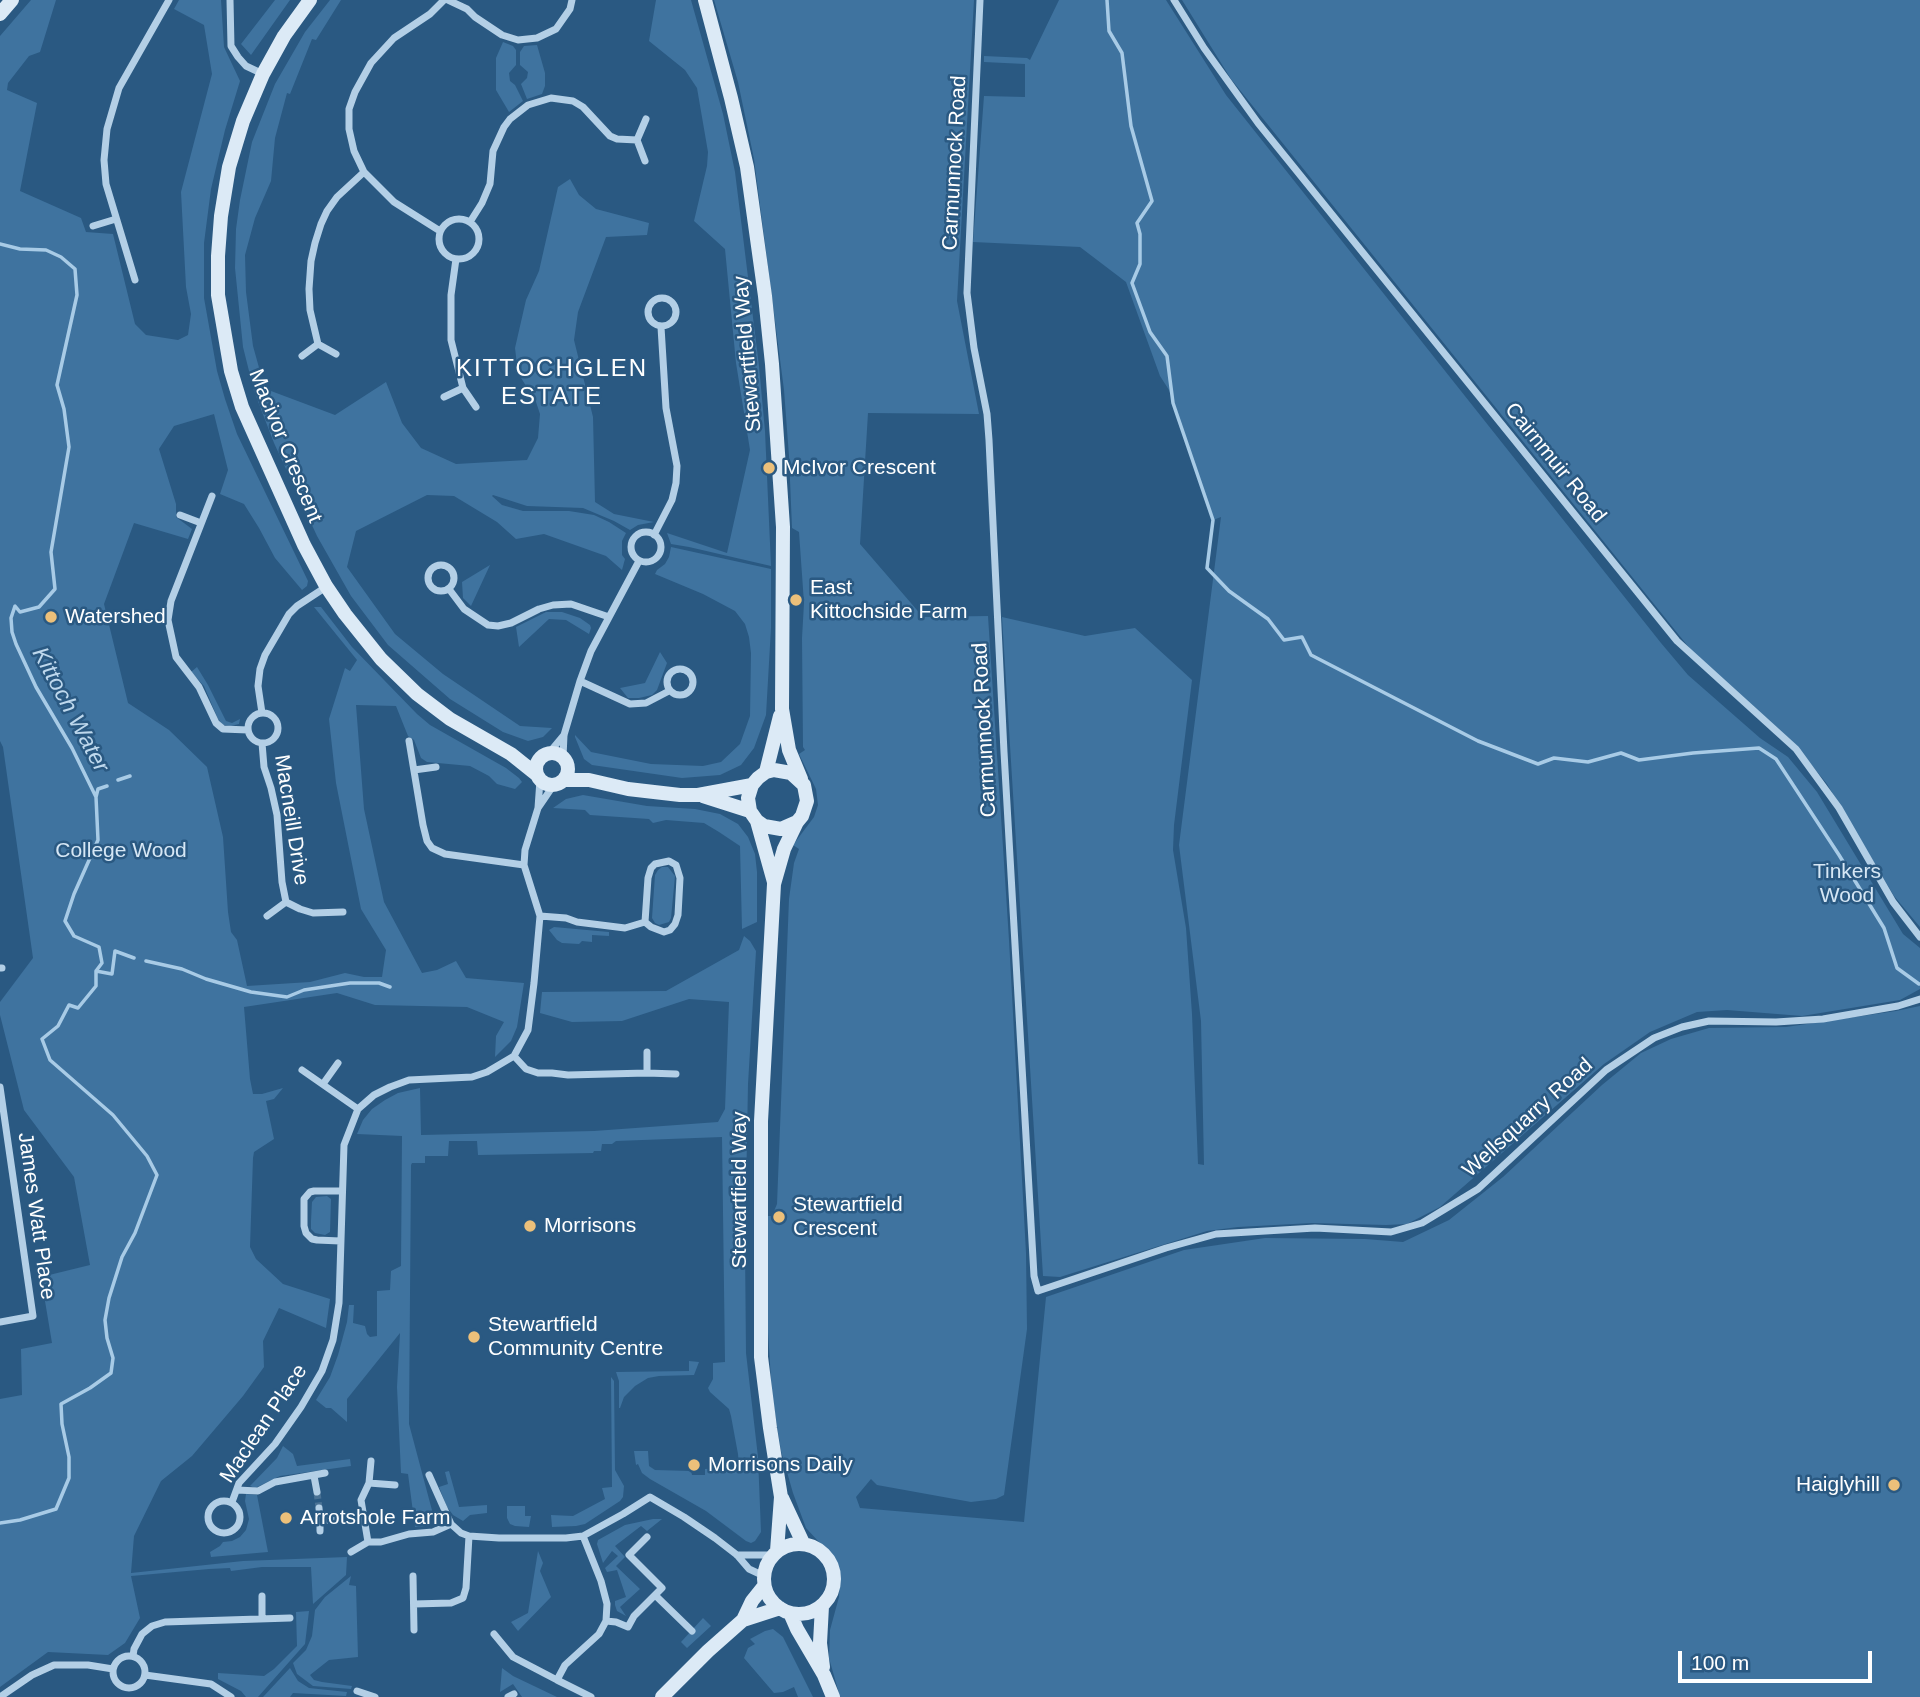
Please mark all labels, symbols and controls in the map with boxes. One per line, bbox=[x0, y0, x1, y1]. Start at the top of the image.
street label: Carmunnock Road bbox=[938, 75, 972, 251]
street label: Stewartfield Way bbox=[729, 275, 767, 433]
district label: KITTOCHGLEN ESTATE bbox=[457, 355, 647, 411]
street label: Macivor Crescent bbox=[243, 366, 327, 526]
street label: Cairnmuir Road bbox=[1499, 398, 1611, 528]
place label: McIvor Crescent bbox=[783, 455, 936, 481]
marker: McIvor Crescent bbox=[761, 460, 777, 476]
place label: East Kittochside Farm bbox=[810, 575, 968, 625]
marker: East Kittochside Farm bbox=[788, 592, 804, 608]
place label: Watershed bbox=[65, 604, 166, 630]
marker: Watershed bbox=[43, 609, 59, 625]
street label: Carmunnock Road bbox=[968, 642, 1002, 818]
water label: Kittoch Water bbox=[26, 643, 114, 777]
street label: Macneill Drive bbox=[268, 753, 314, 887]
park label: College Wood bbox=[55, 838, 187, 864]
park label: Tinkers Wood bbox=[1813, 859, 1881, 909]
street label: Wellsquarry Road bbox=[1458, 1053, 1598, 1183]
street label: Stewartfield Way bbox=[727, 1112, 753, 1268]
street label: James Watt Place bbox=[12, 1131, 60, 1301]
place label: Stewartfield Crescent bbox=[793, 1192, 903, 1242]
marker: Stewartfield Crescent bbox=[771, 1209, 787, 1225]
place label: Morrisons bbox=[544, 1213, 636, 1239]
marker: Morrisons bbox=[522, 1218, 538, 1234]
place label: Stewartfield Community Centre bbox=[488, 1312, 663, 1362]
marker: Stewartfield Community Centre bbox=[466, 1329, 482, 1345]
street label: Maclean Place bbox=[215, 1360, 313, 1488]
place label: Morrisons Daily bbox=[708, 1452, 853, 1478]
marker: Morrisons Daily bbox=[686, 1457, 702, 1473]
place label: Haiglyhill bbox=[1796, 1472, 1880, 1498]
marker: Haiglyhill bbox=[1886, 1477, 1902, 1493]
place label: Arrotshole Farm bbox=[300, 1505, 451, 1531]
marker: Arrotshole Farm bbox=[278, 1510, 294, 1526]
scale bar bbox=[1682, 1638, 1876, 1682]
text: 100 m bbox=[1691, 1651, 1749, 1674]

